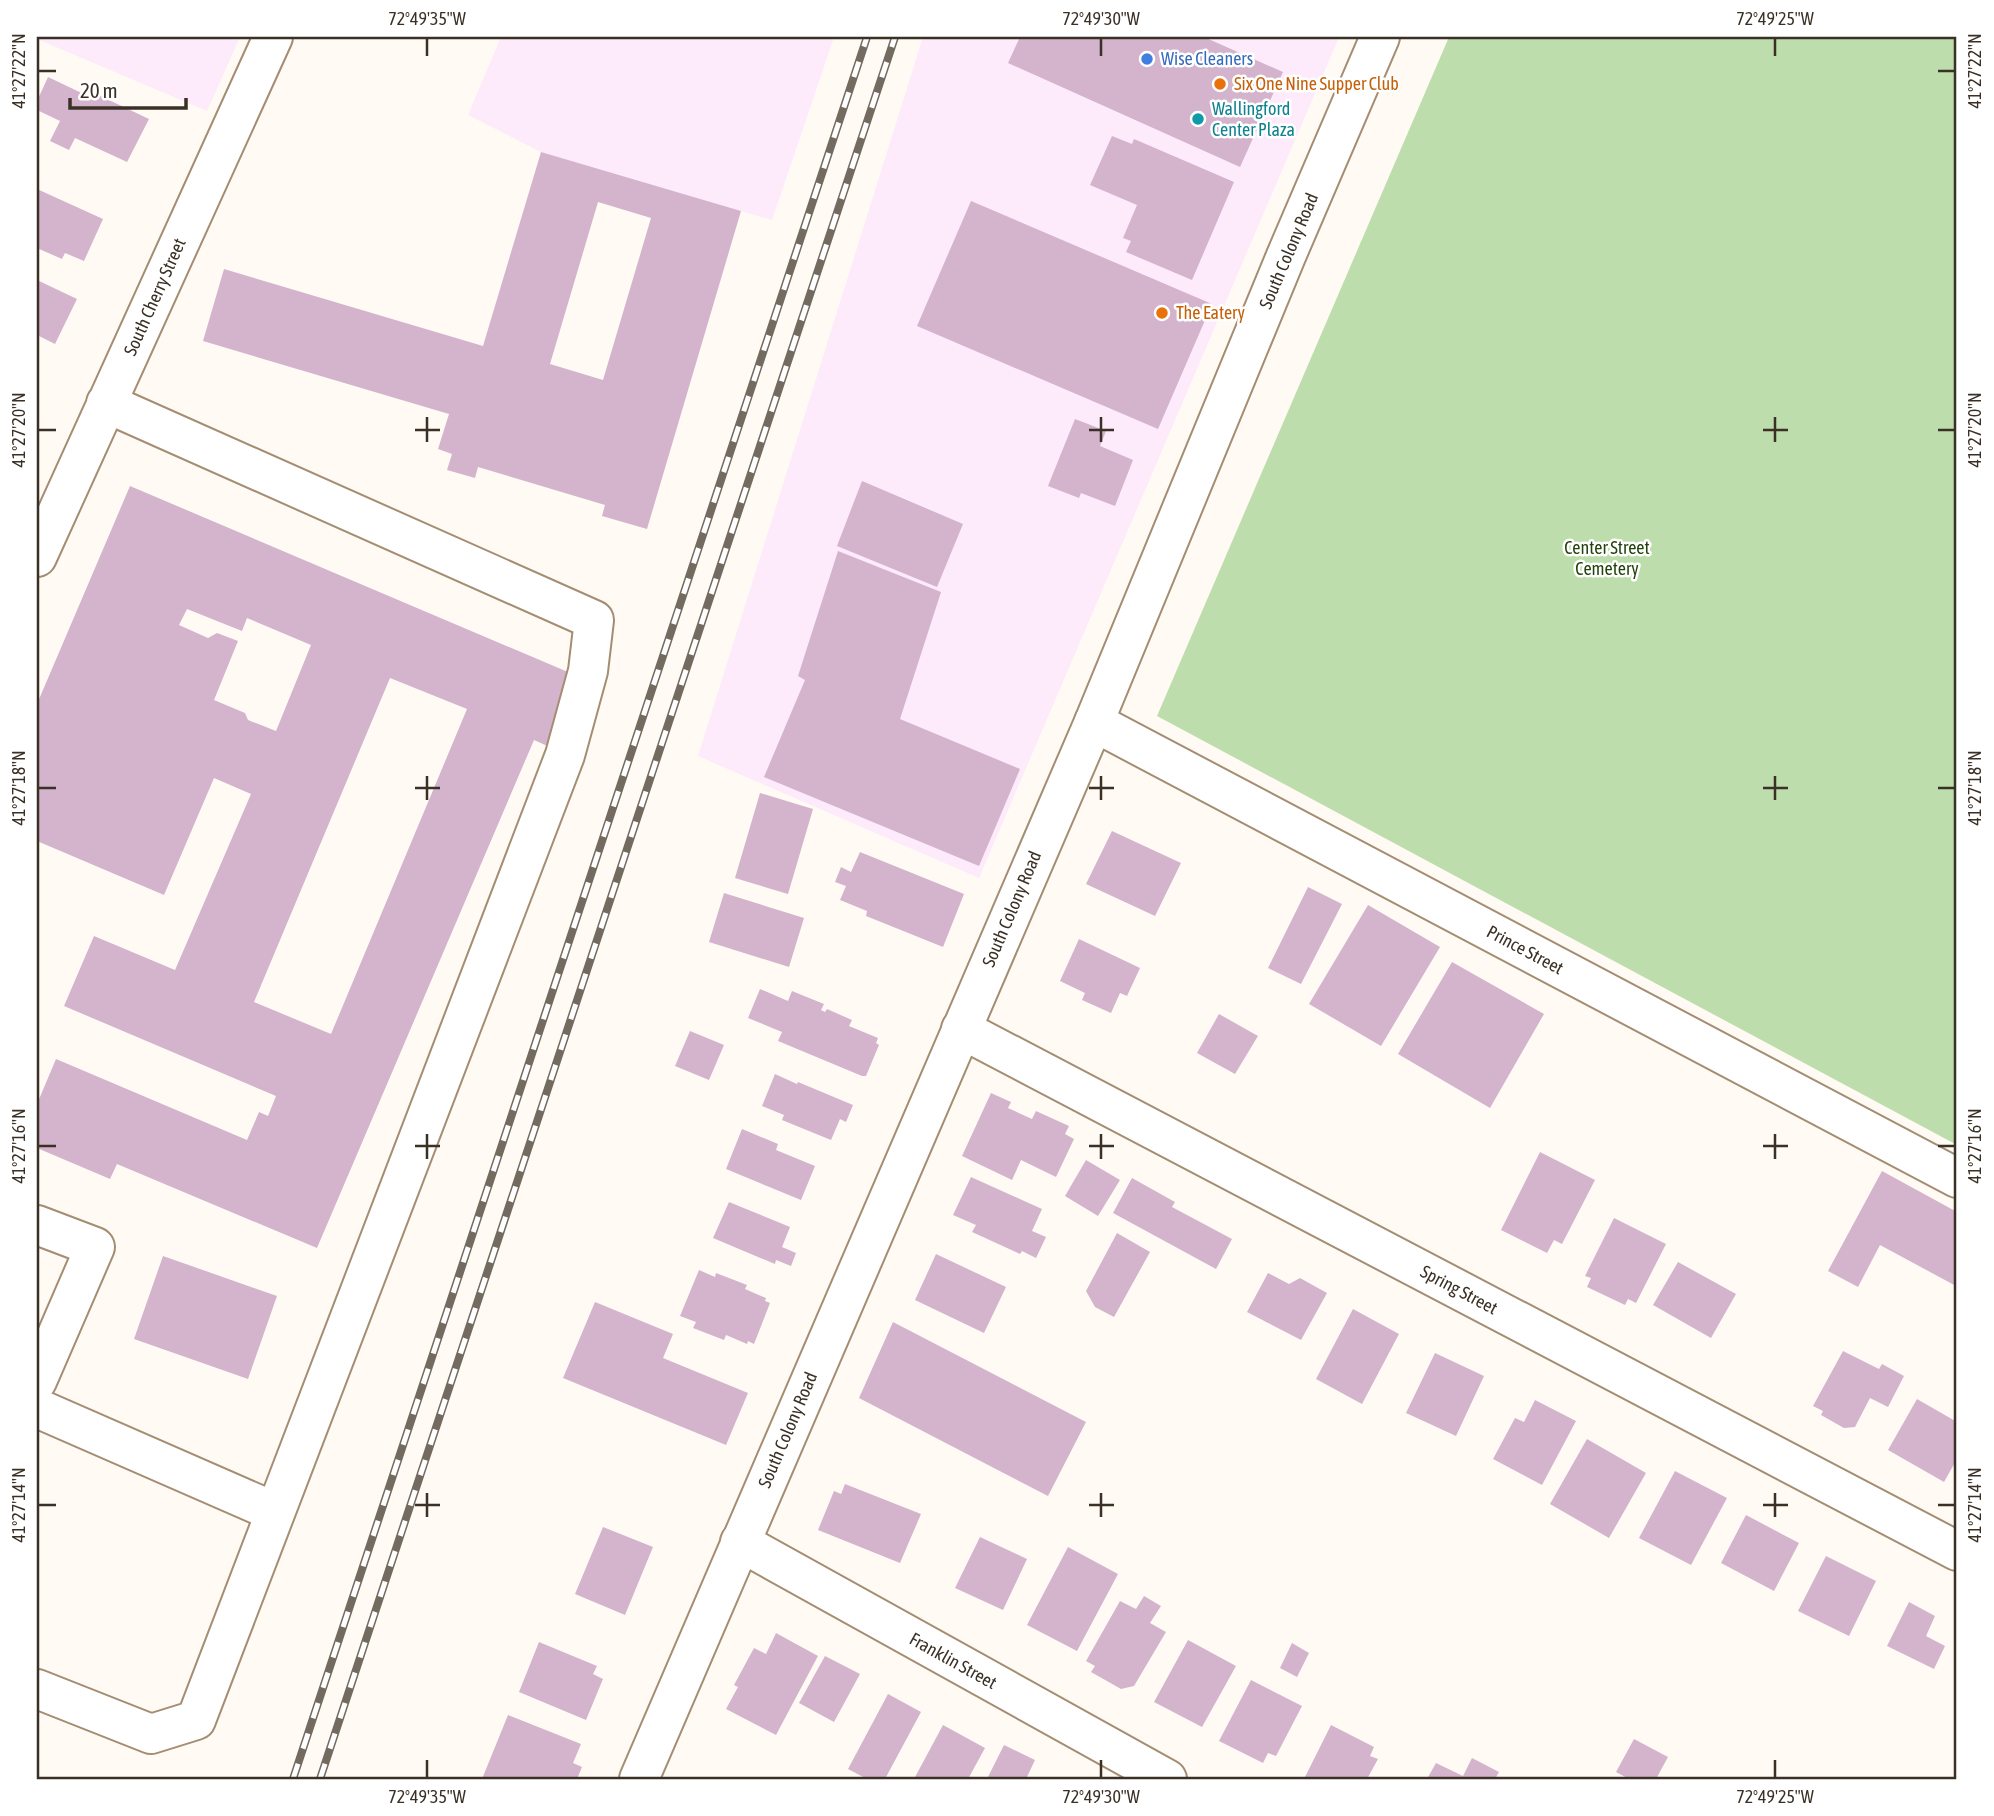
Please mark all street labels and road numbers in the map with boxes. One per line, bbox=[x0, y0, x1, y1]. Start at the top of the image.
street label: South Colony Road bbox=[1255, 190, 1322, 312]
street label: South Cherry Street bbox=[119, 235, 190, 359]
street label: South Colony Road bbox=[978, 848, 1045, 970]
street label: Prince Street bbox=[1483, 921, 1567, 978]
street label: Spring Street bbox=[1417, 1261, 1501, 1319]
street label: South Colony Road bbox=[754, 1369, 821, 1491]
street label: Franklin Street bbox=[906, 1628, 1001, 1693]

